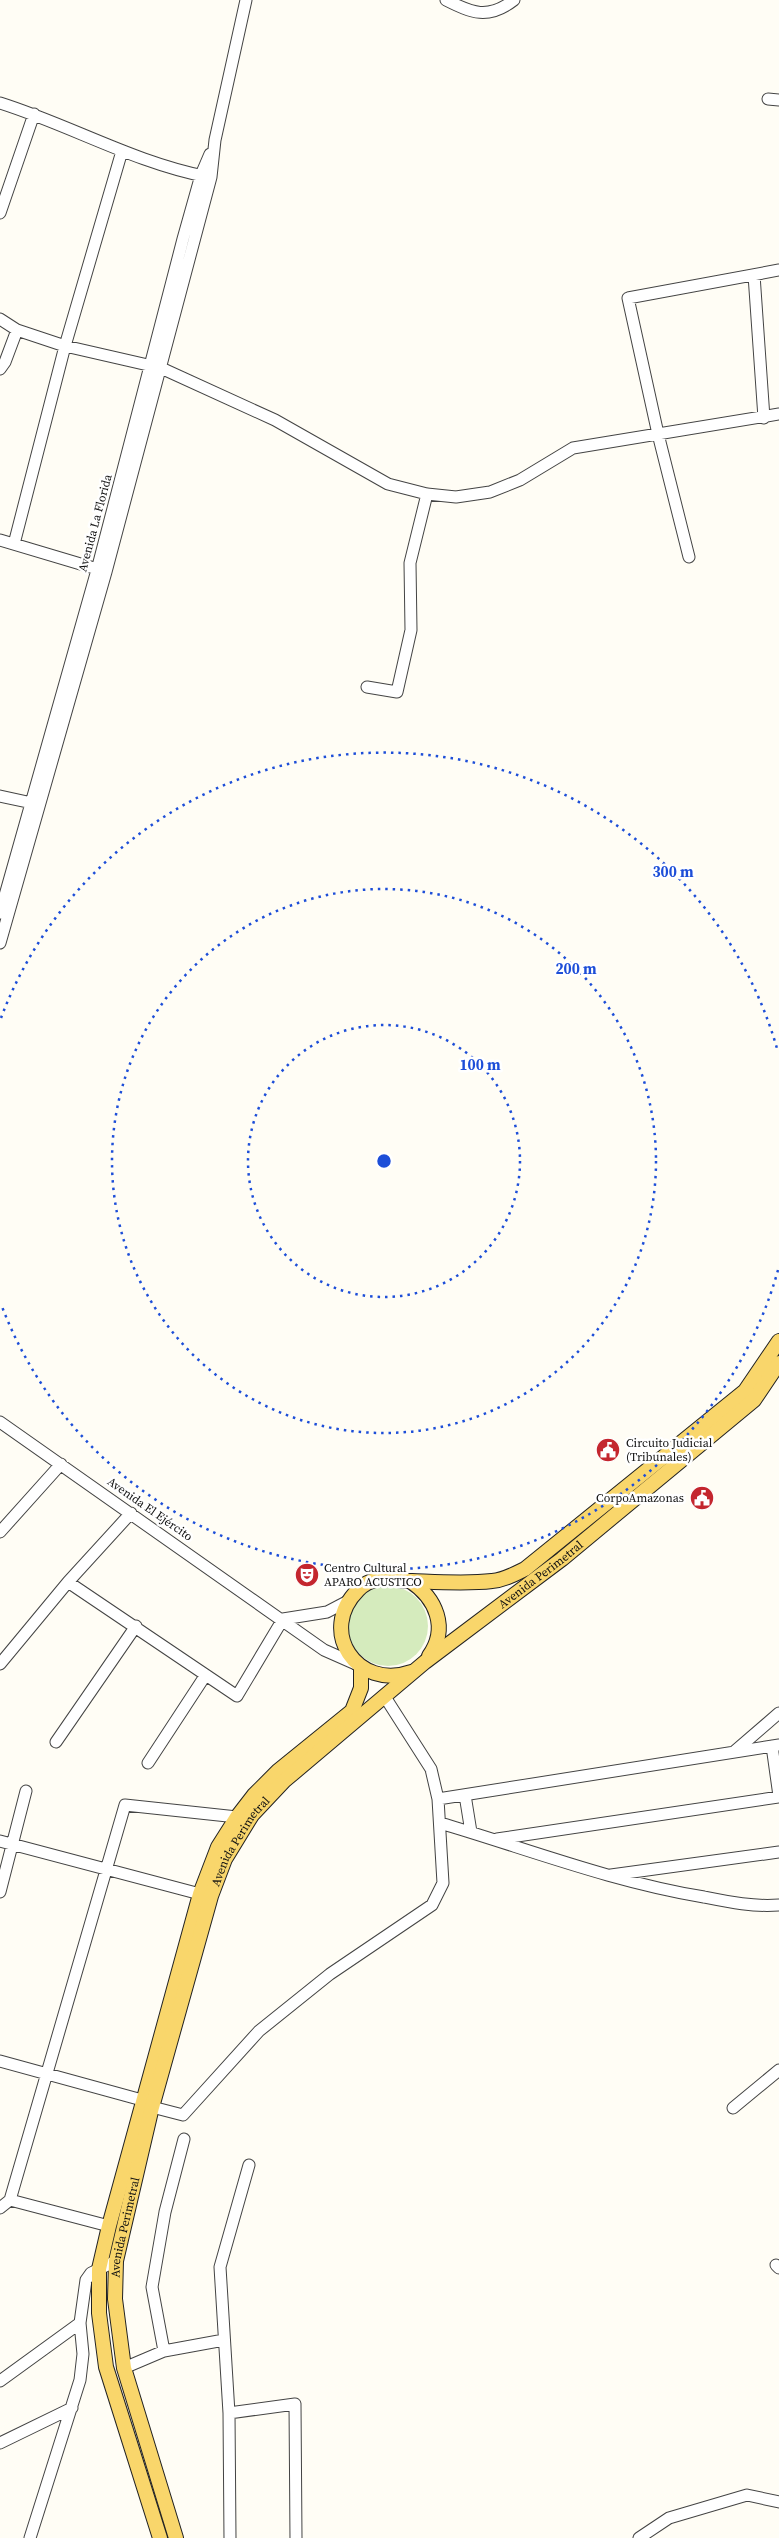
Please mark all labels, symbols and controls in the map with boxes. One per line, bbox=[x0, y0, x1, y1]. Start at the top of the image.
street label: Avenida La Florida bbox=[74, 472, 116, 573]
text: 300 m bbox=[652, 861, 694, 882]
text: 200 m bbox=[555, 958, 597, 979]
text: 100 m bbox=[459, 1054, 501, 1075]
centre of rings bbox=[375, 1152, 393, 1170]
place label: Circuito Judicial (Tribunales) bbox=[626, 1435, 713, 1465]
public building icon: Circuito Judicial (Tribunales) bbox=[595, 1437, 621, 1463]
street label: Avenida El Ejército bbox=[104, 1474, 196, 1545]
public building icon: CorpoAmazonas bbox=[689, 1485, 715, 1511]
place label: CorpoAmazonas bbox=[596, 1490, 684, 1506]
street label: Avenida Perimetral bbox=[495, 1537, 587, 1612]
place label: Centro Cultural APARO ACUSTICO bbox=[324, 1560, 422, 1590]
theatre icon: Centro Cultural APARO ACUSTICO bbox=[294, 1562, 320, 1588]
street label: Avenida Perimetral bbox=[207, 1793, 274, 1889]
street label: Avenida Perimetral bbox=[108, 2175, 143, 2278]

